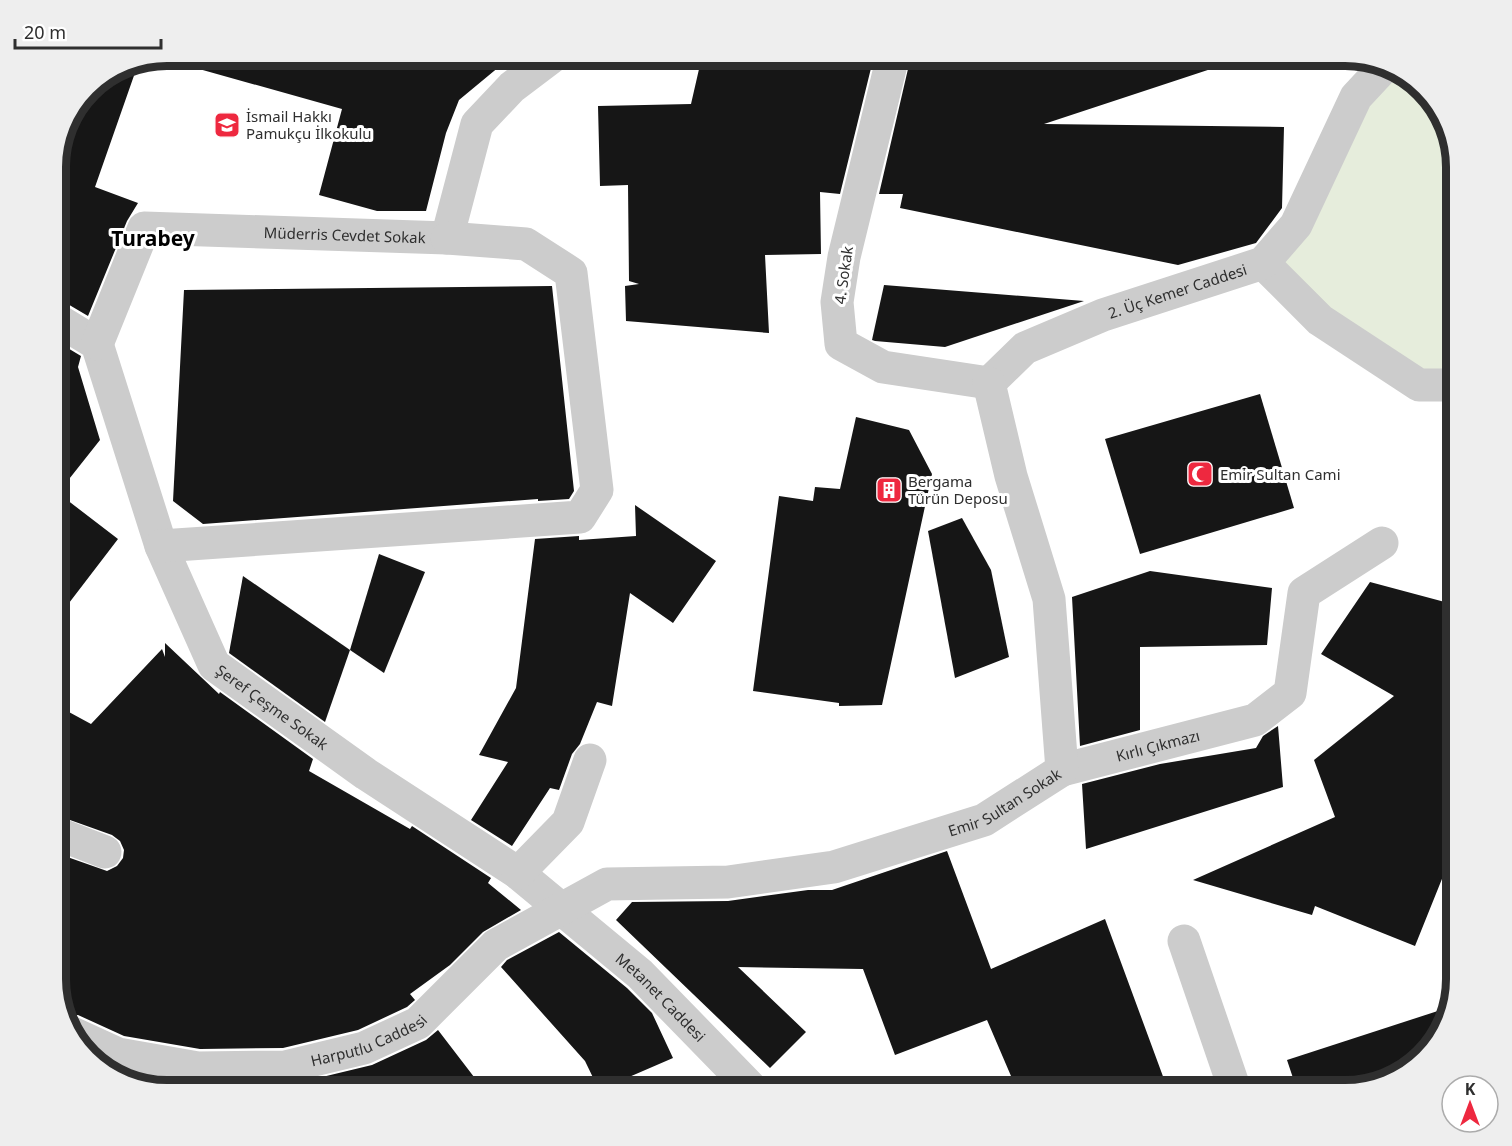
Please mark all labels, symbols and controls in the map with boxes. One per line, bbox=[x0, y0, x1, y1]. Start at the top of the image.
scale bar bbox=[15, 12, 160, 50]
text: 20 m bbox=[24, 20, 66, 44]
place label: İsmail Hakkı Pamukçu İlkokulu bbox=[246, 106, 372, 143]
school or university icon: İsmail Hakkı Pamukçu İlkokulu bbox=[212, 110, 242, 140]
street label: Müderris Cevdet Sokak bbox=[263, 222, 426, 247]
district label: Turabey bbox=[111, 224, 195, 252]
street label: 4. Sokak bbox=[829, 245, 857, 305]
street label: 2. Üç Kemer Caddesi bbox=[1105, 259, 1249, 323]
mosque icon: Emir Sultan Cami bbox=[1185, 459, 1215, 489]
place label: Emir Sultan Cami bbox=[1220, 464, 1341, 484]
place label: Bergama Türün Deposu bbox=[908, 471, 1008, 508]
building icon: Bergama Türün Deposu bbox=[874, 475, 904, 505]
street label: Şeref Çeşme Sokak bbox=[212, 660, 332, 754]
street label: Kırlı Çıkmazı bbox=[1114, 725, 1202, 766]
street label: Emir Sultan Sokak bbox=[945, 763, 1065, 841]
street label: Metanet Caddesi bbox=[612, 948, 710, 1046]
street label: Harputlu Caddesi bbox=[309, 1010, 431, 1070]
north arrow bbox=[1440, 1074, 1500, 1134]
text: K bbox=[1465, 1078, 1476, 1100]

